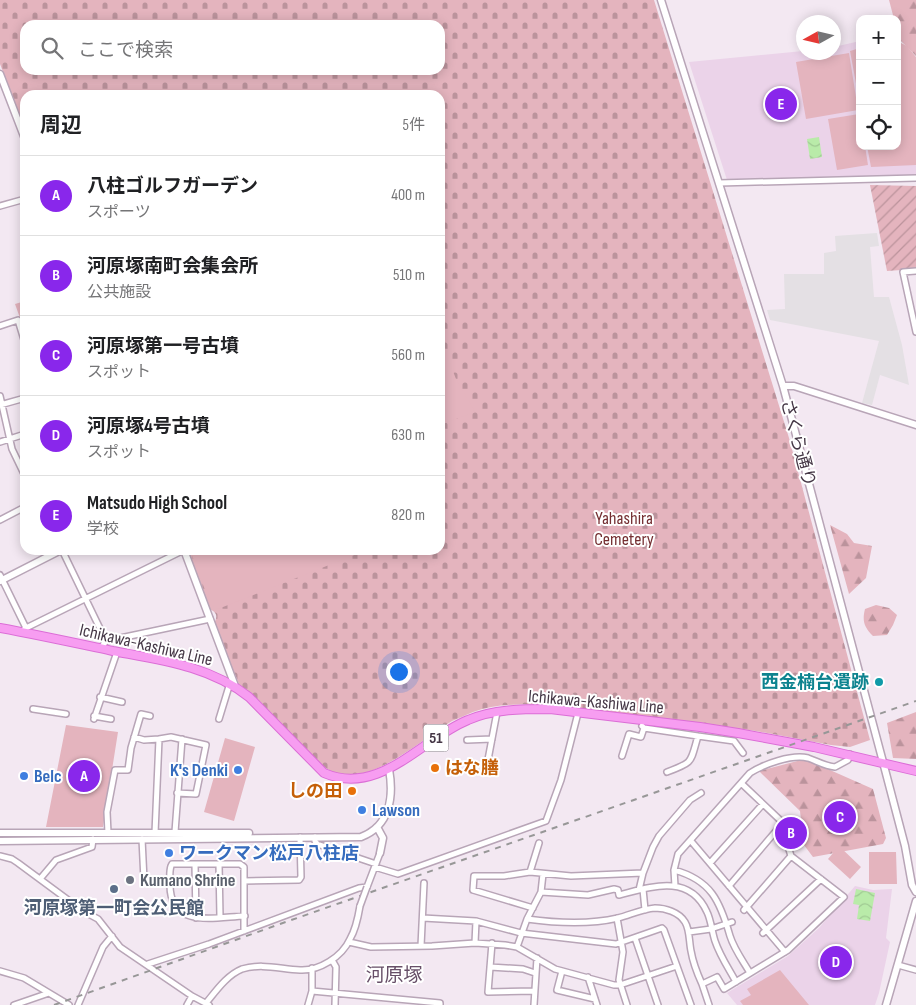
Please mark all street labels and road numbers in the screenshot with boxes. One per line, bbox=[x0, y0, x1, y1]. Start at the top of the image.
street label: さくら通り bbox=[776, 397, 820, 489]
street label: Ichikawa-Kashiwa Line bbox=[77, 619, 215, 671]
street label: Ichikawa-Kashiwa Line bbox=[527, 686, 665, 718]
road number: 51 bbox=[424, 724, 448, 751]

